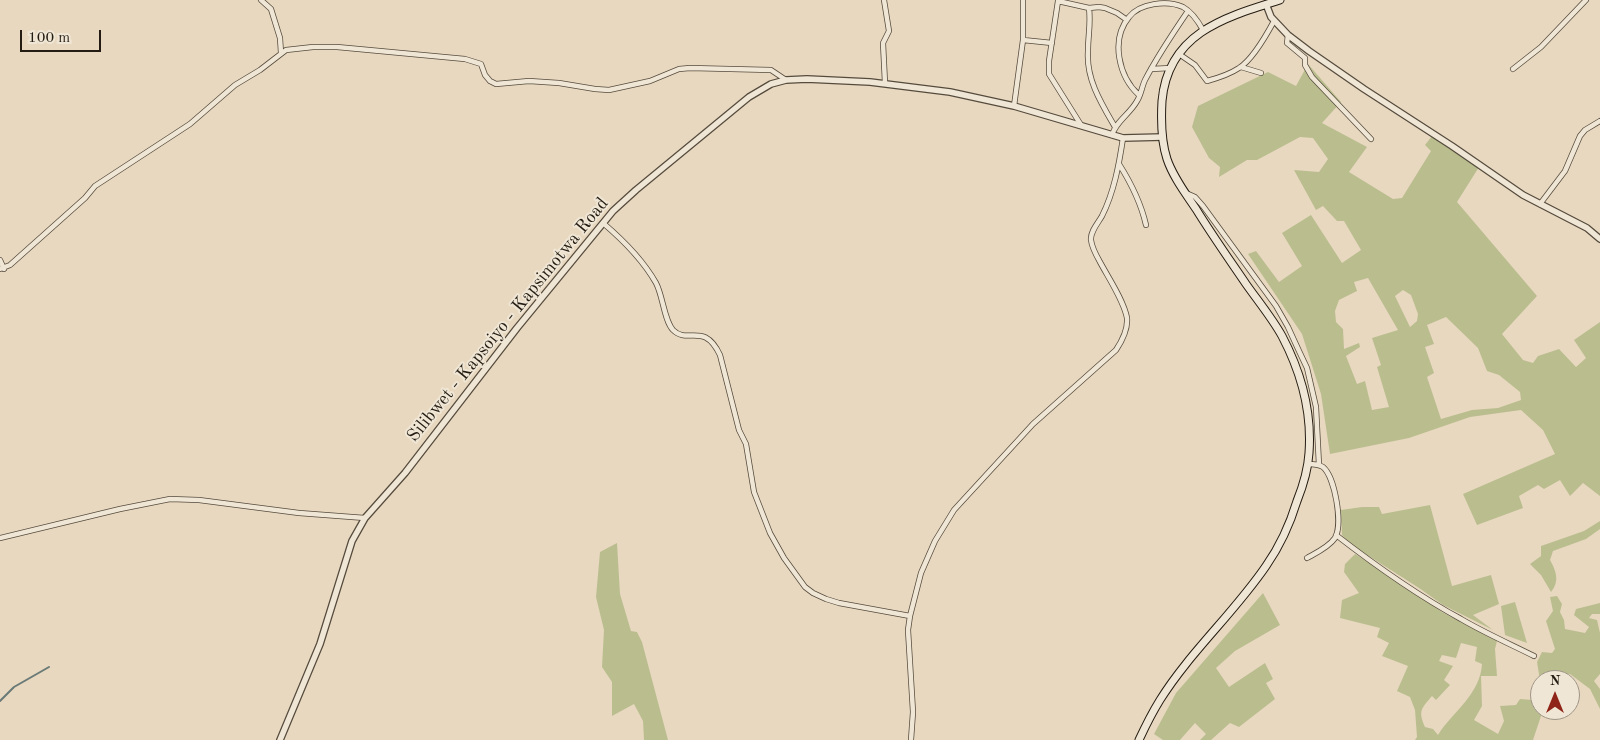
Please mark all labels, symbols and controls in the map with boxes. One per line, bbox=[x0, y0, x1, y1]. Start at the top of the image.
scale bar bbox=[22, 20, 104, 52]
text: 100 m bbox=[28, 31, 70, 46]
street label: Silibwet - Kapsoiyo - Kapsimotwa Road bbox=[403, 193, 613, 447]
north arrow bbox=[1530, 670, 1580, 720]
text: N bbox=[1550, 674, 1560, 688]

